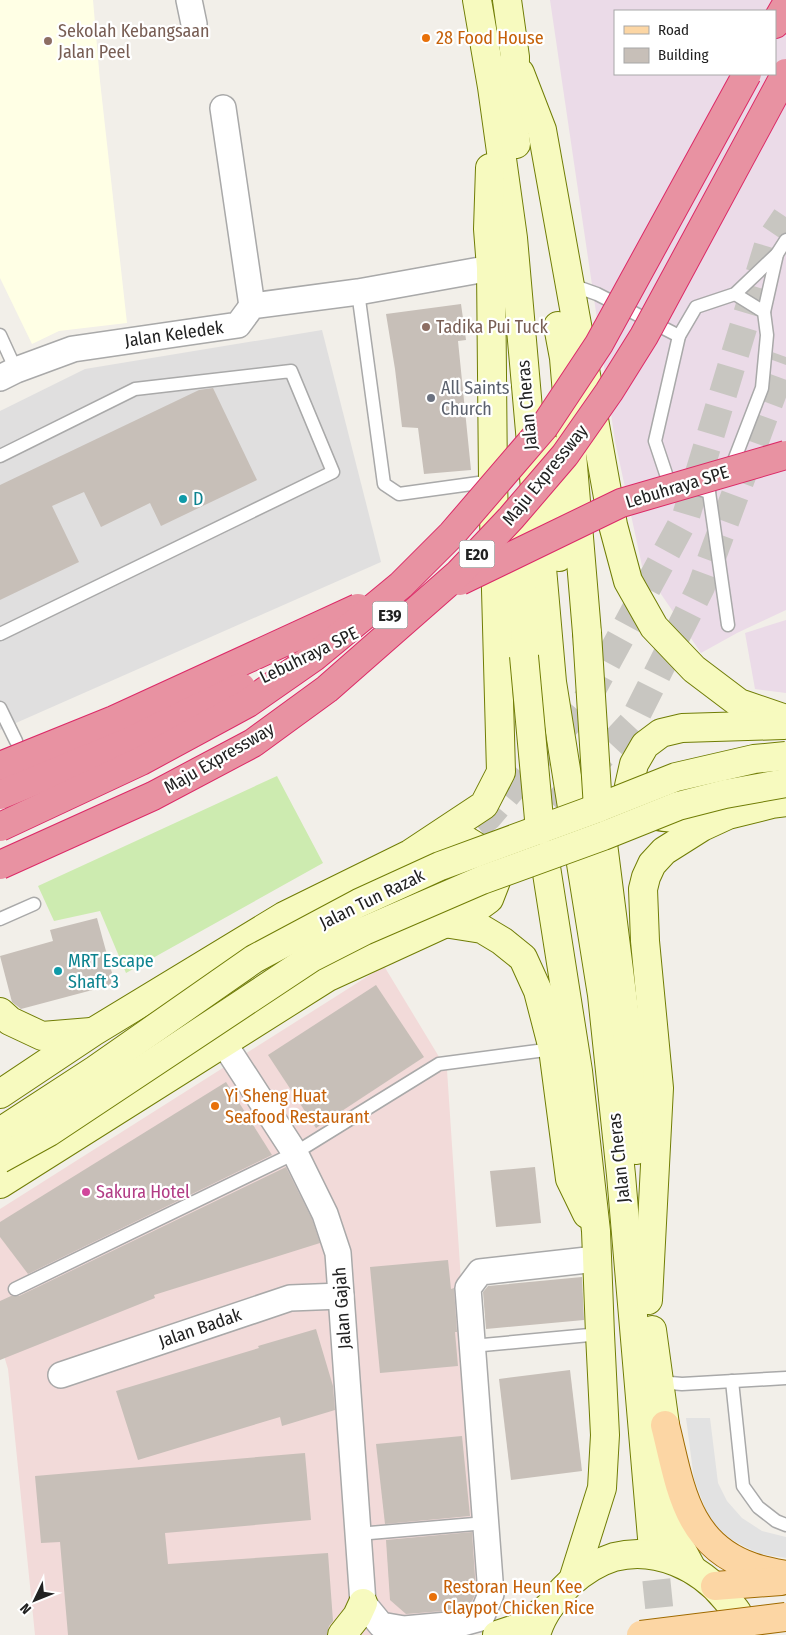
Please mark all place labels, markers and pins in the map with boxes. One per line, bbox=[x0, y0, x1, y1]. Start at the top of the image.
place label: Sekolah Kebangsaan Jalan Peel bbox=[58, 20, 210, 63]
place label: 28 Food House bbox=[436, 27, 544, 49]
marker: 28 Food House bbox=[420, 32, 432, 44]
marker: Sekolah Kebangsaan Jalan Peel bbox=[42, 35, 54, 47]
place label: Tadika Pui Tuck bbox=[436, 316, 548, 338]
marker: Tadika Pui Tuck bbox=[420, 321, 432, 333]
place label: All Saints Church bbox=[441, 377, 510, 420]
marker: All Saints Church bbox=[425, 392, 437, 404]
place label: D bbox=[193, 488, 203, 510]
marker: D bbox=[177, 493, 189, 505]
place label: MRT Escape Shaft 3 bbox=[68, 950, 154, 993]
marker: MRT Escape Shaft 3 bbox=[52, 965, 64, 977]
place label: Yi Sheng Huat Seafood Restaurant bbox=[225, 1085, 370, 1128]
marker: Yi Sheng Huat Seafood Restaurant bbox=[209, 1100, 221, 1112]
place label: Sakura Hotel bbox=[96, 1181, 190, 1203]
marker: Sakura Hotel bbox=[80, 1186, 92, 1198]
place label: Restoran Heun Kee Claypot Chicken Rice bbox=[443, 1576, 595, 1619]
marker: Restoran Heun Kee Claypot Chicken Rice bbox=[427, 1591, 439, 1603]

